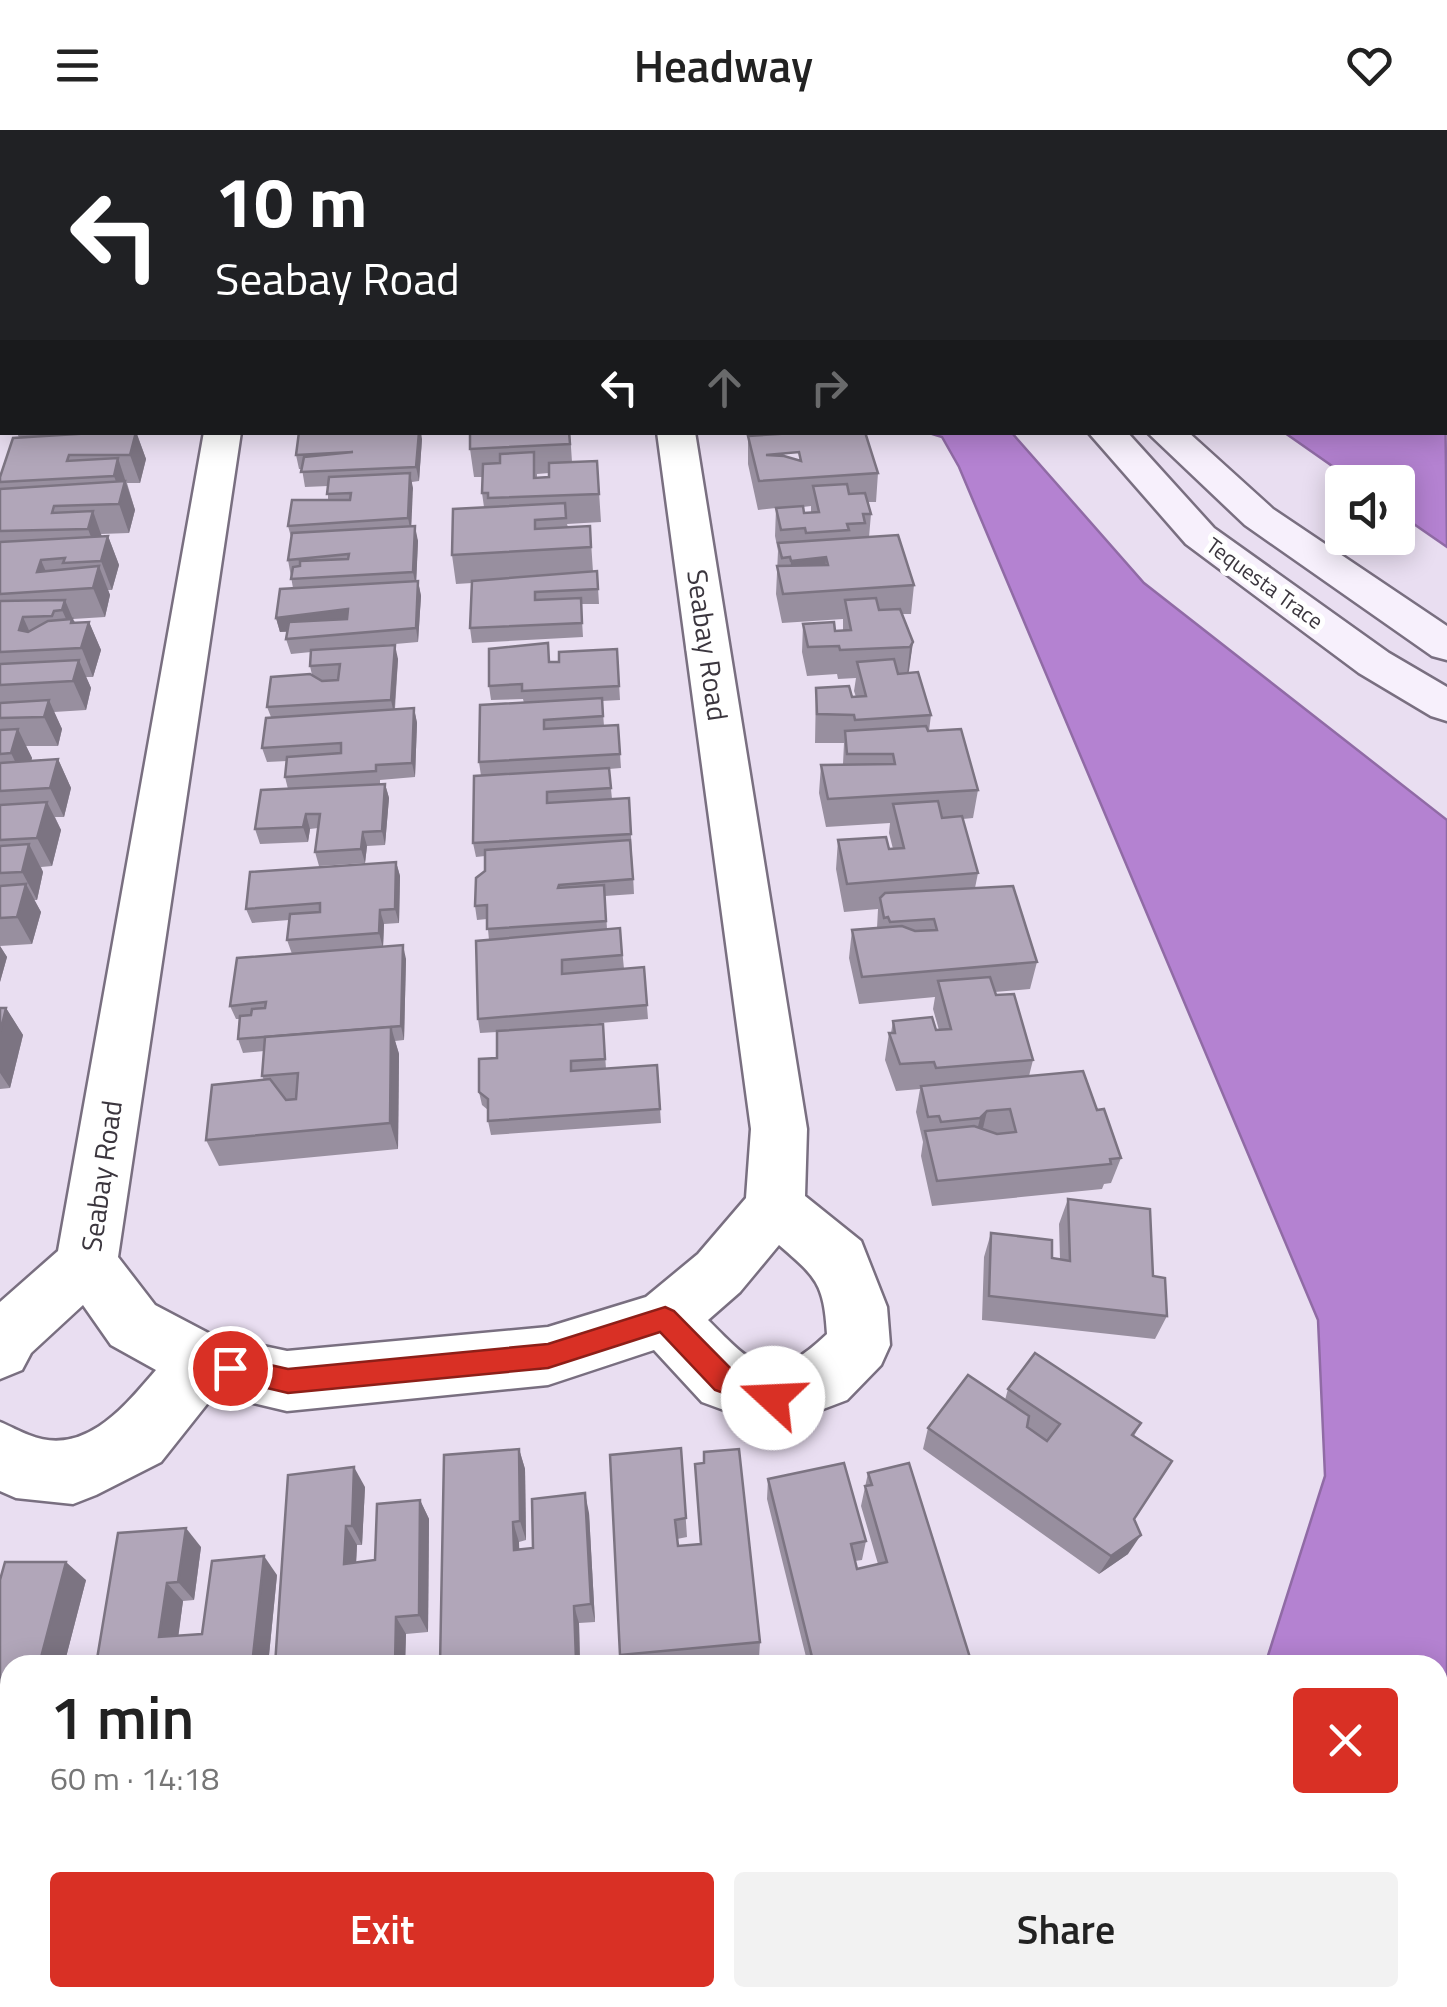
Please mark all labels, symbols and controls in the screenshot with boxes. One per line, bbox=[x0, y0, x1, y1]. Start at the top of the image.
text: Headway bbox=[634, 31, 813, 99]
icon: menu bbox=[50, 38, 105, 93]
icon: heart bbox=[1342, 38, 1397, 93]
text: 10 m bbox=[215, 148, 368, 254]
icon: left bbox=[50, 170, 180, 300]
text: Seabay Road bbox=[215, 244, 460, 312]
icon: left bbox=[592, 360, 647, 415]
icon: ahead bbox=[697, 360, 752, 415]
icon: right bbox=[802, 360, 857, 415]
map controls bbox=[1325, 465, 1415, 555]
button: sound bbox=[1325, 465, 1415, 555]
street label: Tequesta Trace bbox=[1199, 529, 1331, 637]
street label: Seabay Road bbox=[676, 567, 740, 723]
street label: Seabay Road bbox=[69, 1098, 133, 1254]
pin bbox=[188, 1326, 273, 1411]
icon: arrive bbox=[203, 1341, 258, 1396]
position arrow bbox=[721, 1346, 825, 1450]
text: 1 min bbox=[50, 1671, 194, 1762]
button: close bbox=[1293, 1688, 1398, 1793]
text: 60 m · 14:18 bbox=[50, 1754, 219, 1802]
button: Exit bbox=[50, 1872, 714, 1987]
button: Share bbox=[734, 1872, 1398, 1987]

